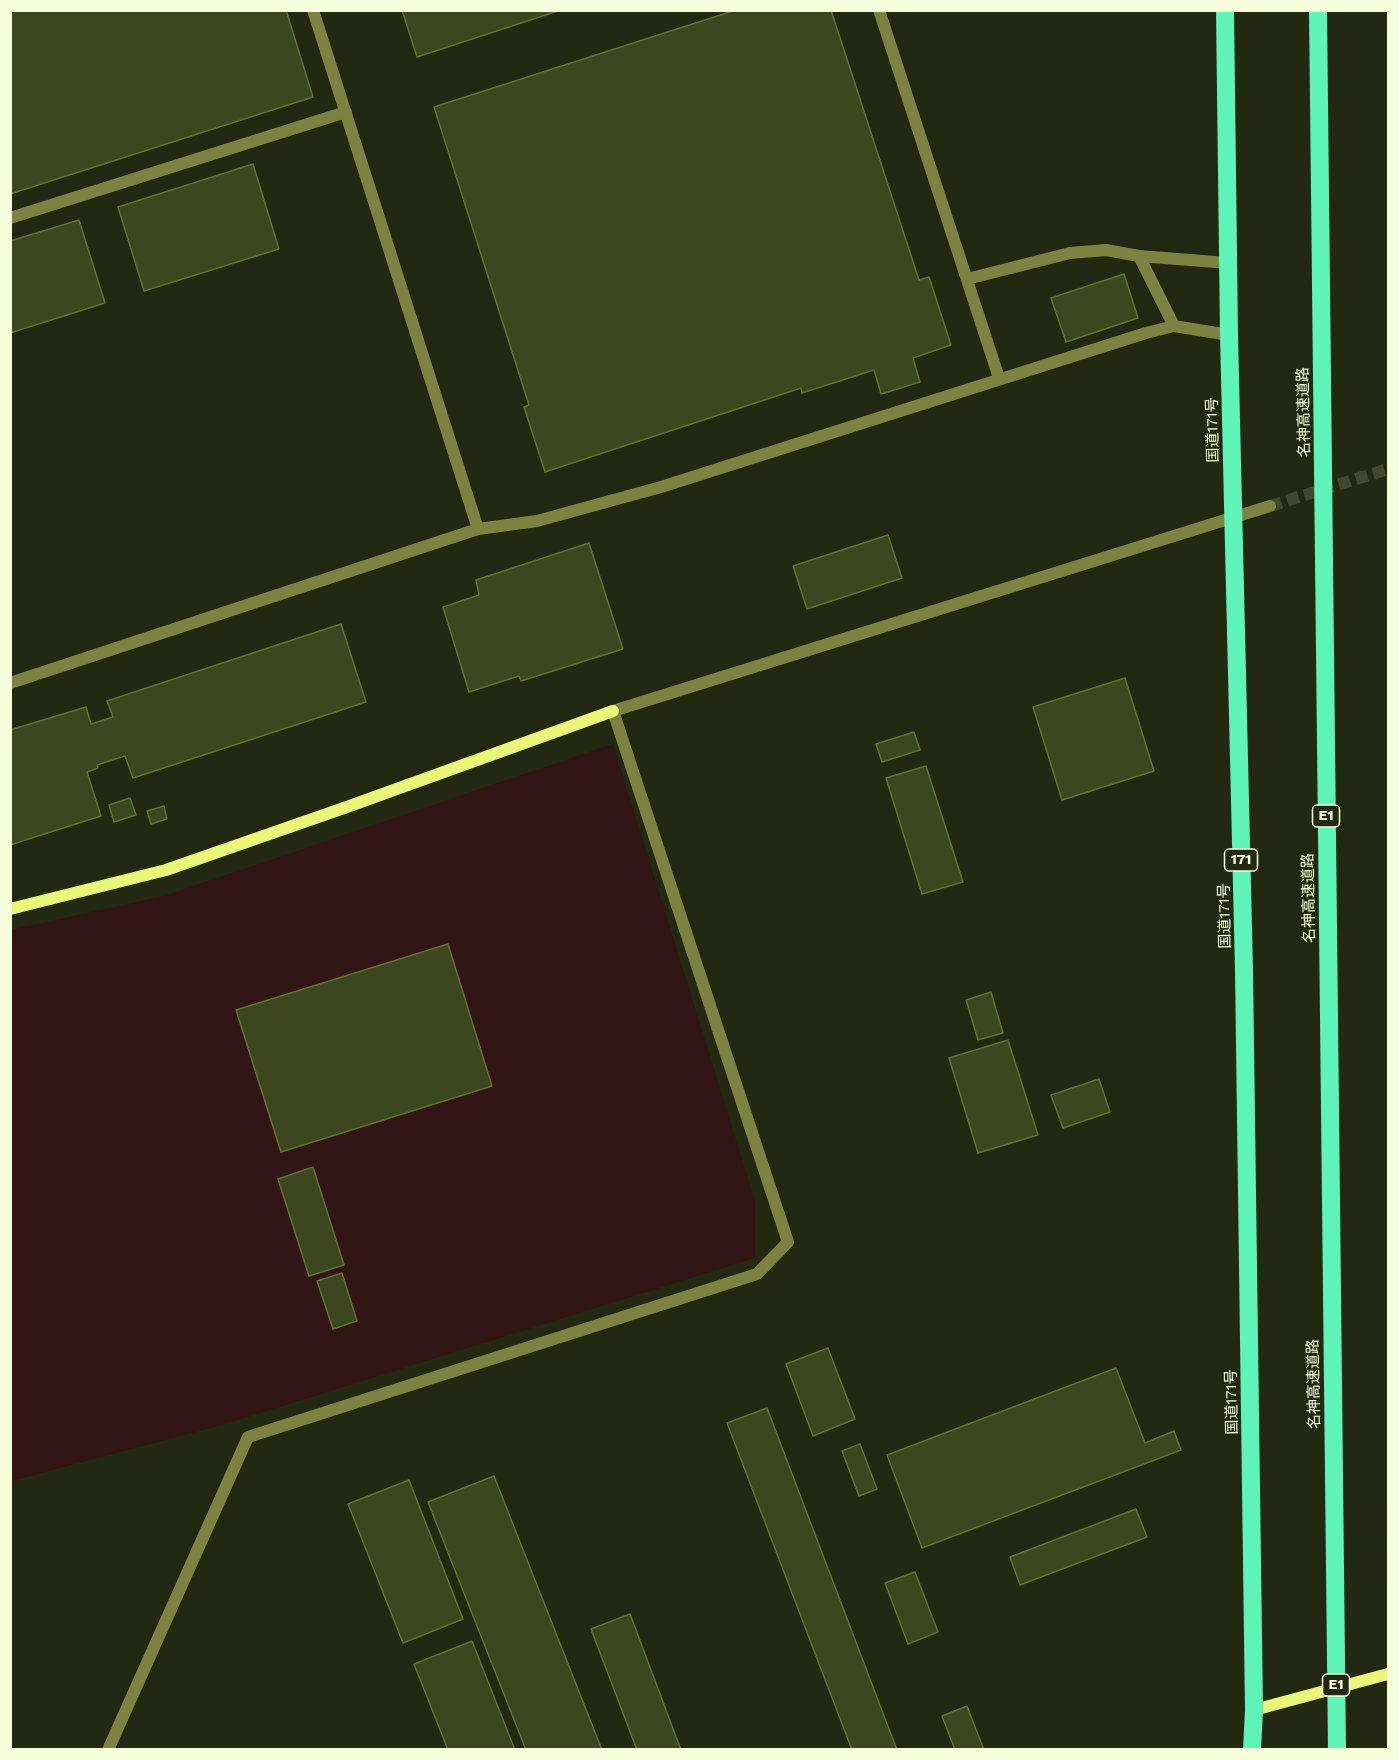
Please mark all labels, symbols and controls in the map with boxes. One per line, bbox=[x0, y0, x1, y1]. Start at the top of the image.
street label: 名神高速道路 bbox=[1294, 367, 1314, 457]
street label: 国道171号 bbox=[1203, 397, 1223, 463]
road number: E1 bbox=[1312, 805, 1340, 827]
road number: 171 bbox=[1224, 849, 1258, 871]
street label: 名神高速道路 bbox=[1299, 853, 1319, 943]
street label: 国道171号 bbox=[1215, 883, 1235, 949]
street label: 名神高速道路 bbox=[1304, 1339, 1324, 1429]
street label: 国道171号 bbox=[1222, 1369, 1242, 1435]
road number: E1 bbox=[1322, 1674, 1350, 1696]

